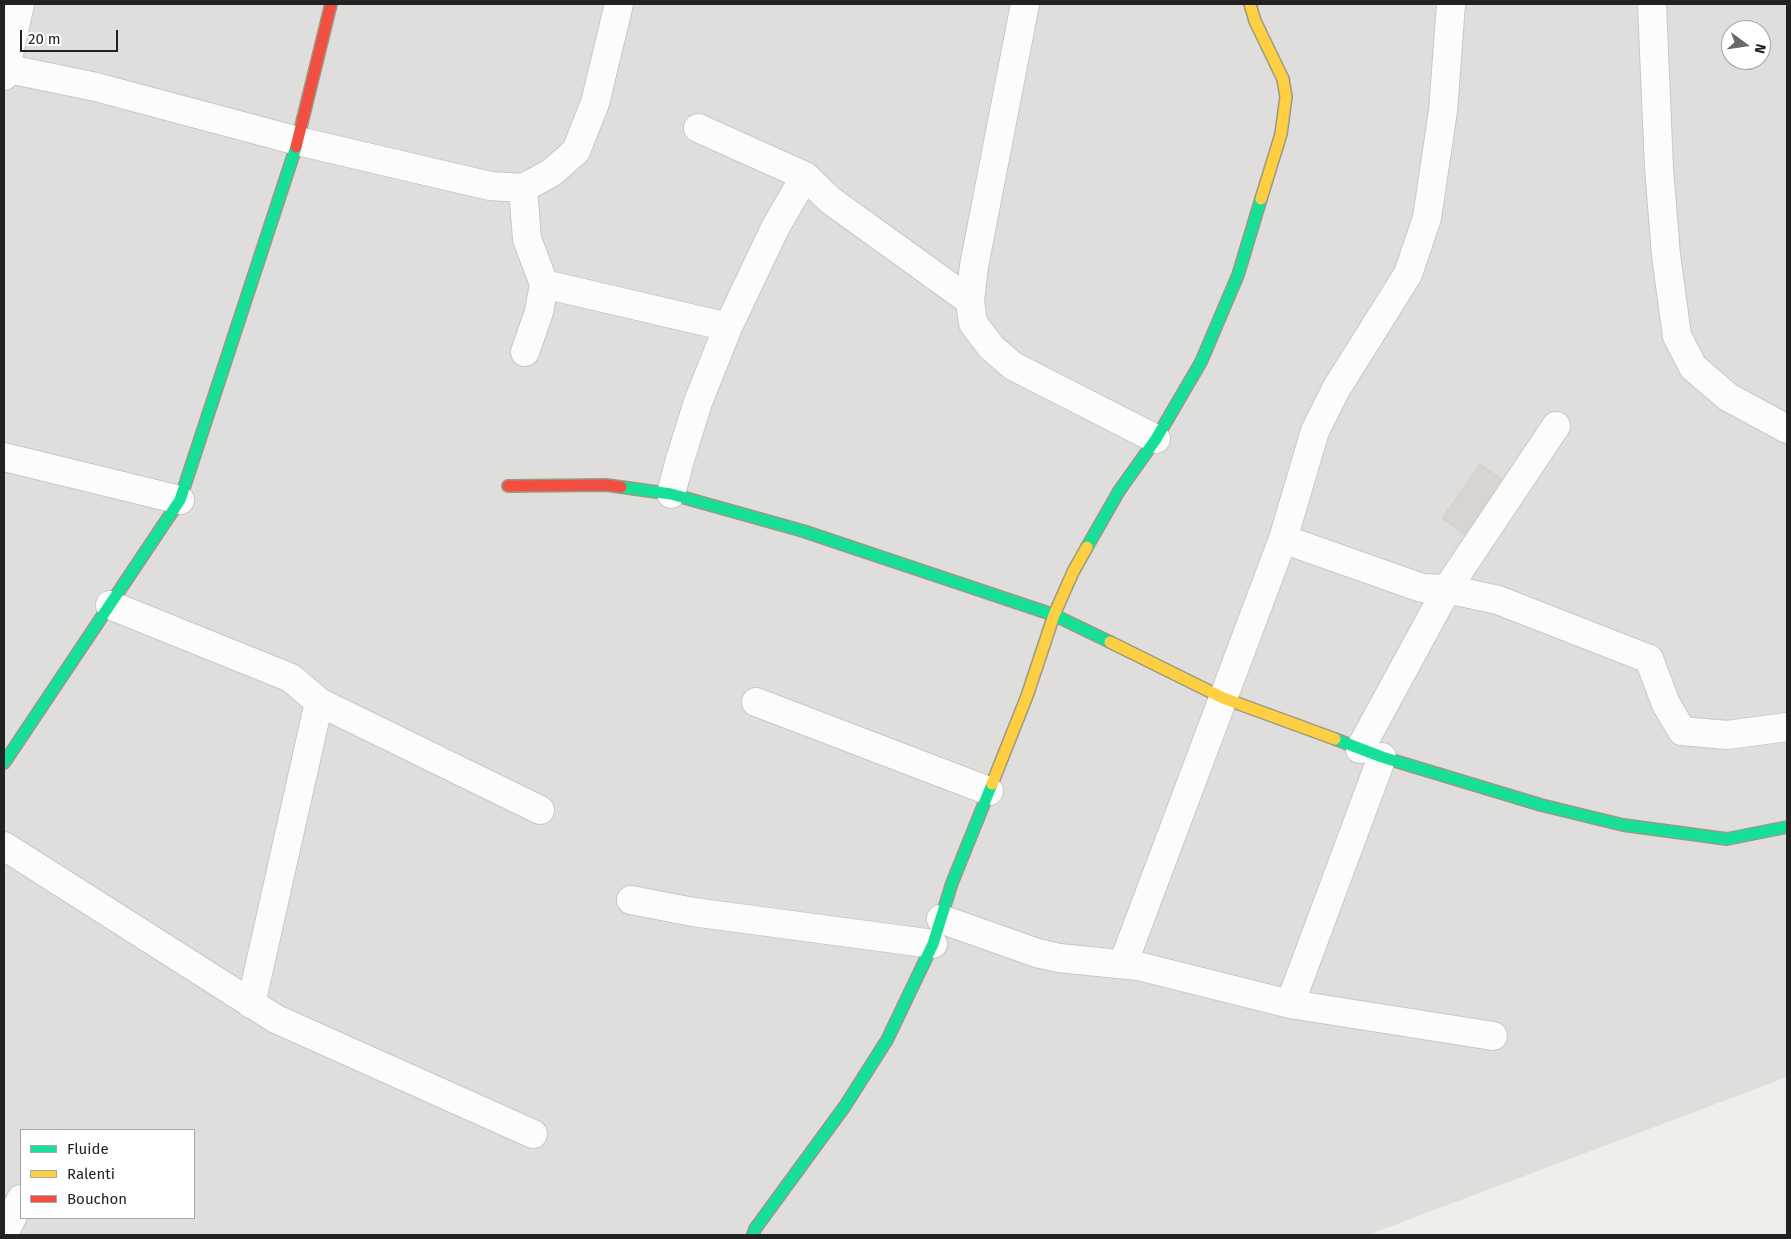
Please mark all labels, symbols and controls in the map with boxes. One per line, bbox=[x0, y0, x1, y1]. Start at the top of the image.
scale bar bbox=[22, 20, 120, 52]
north arrow bbox=[1721, 20, 1771, 70]
text: 20 m bbox=[28, 30, 61, 48]
text: N bbox=[1751, 42, 1769, 55]
legend bbox=[20, 1129, 195, 1219]
text: Fluide bbox=[67, 1140, 109, 1158]
text: Ralenti bbox=[67, 1165, 115, 1183]
text: Bouchon bbox=[67, 1190, 127, 1208]

